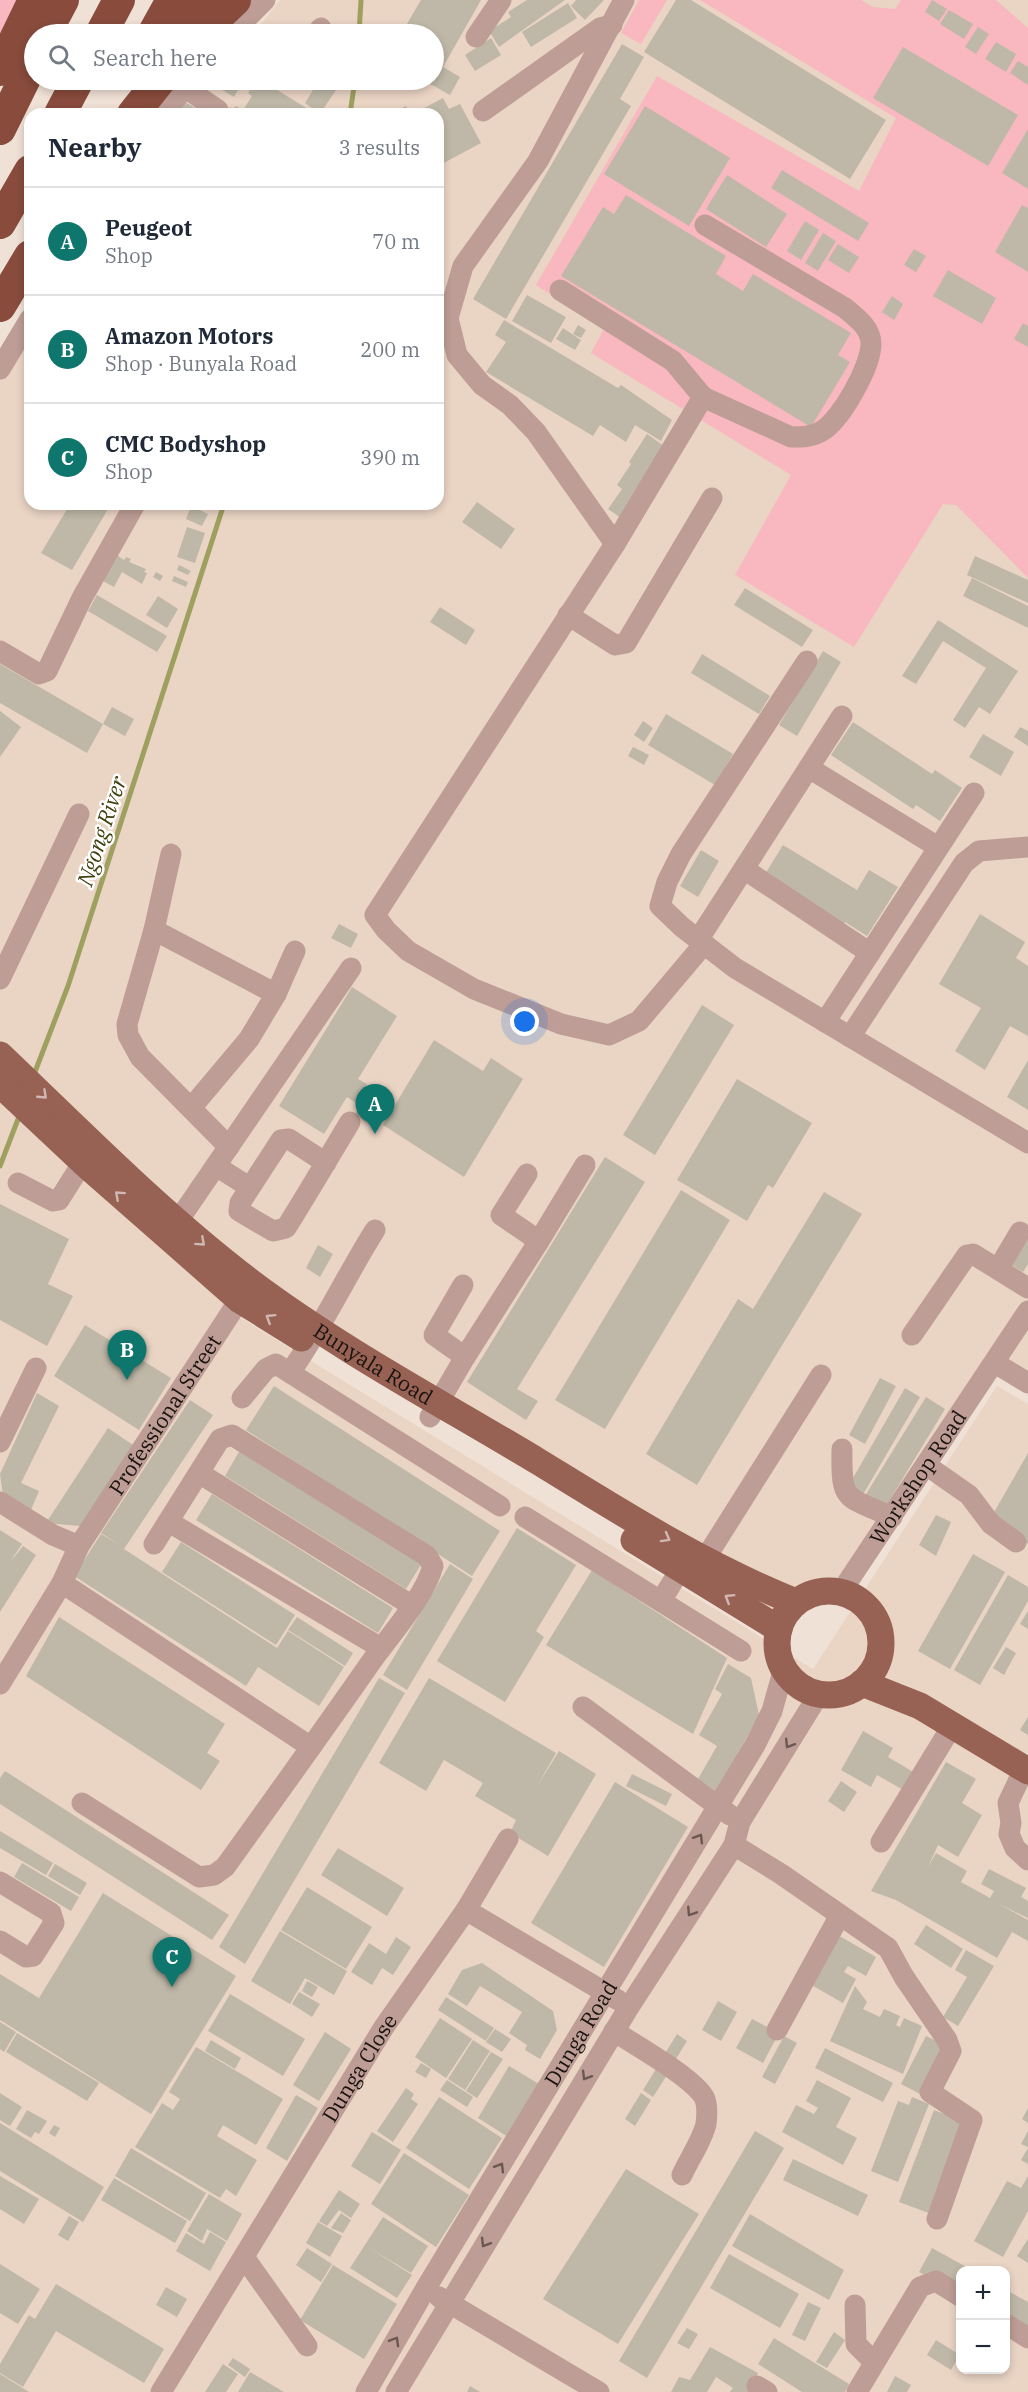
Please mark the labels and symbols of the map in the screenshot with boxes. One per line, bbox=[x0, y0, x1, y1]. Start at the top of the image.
water label: Ngong River bbox=[69, 771, 133, 890]
your location bbox=[510, 1007, 539, 1036]
pin: A bbox=[356, 1084, 394, 1134]
one-way arrow bbox=[36, 1088, 46, 1099]
one-way arrow bbox=[115, 1191, 126, 1202]
one-way arrow bbox=[194, 1235, 205, 1246]
one-way arrow bbox=[266, 1314, 276, 1326]
street label: Bunyala Road bbox=[308, 1316, 439, 1411]
street label: Professional Street bbox=[102, 1329, 227, 1500]
pin: B bbox=[108, 1330, 146, 1380]
street label: Workshop Road bbox=[863, 1404, 972, 1550]
one-way arrow bbox=[660, 1531, 670, 1542]
one-way arrow bbox=[725, 1593, 735, 1605]
one-way arrow bbox=[784, 1738, 796, 1748]
one-way arrow bbox=[692, 1834, 704, 1844]
one-way arrow bbox=[687, 1905, 698, 1916]
pin: C bbox=[152, 1938, 192, 1987]
street label: Dunga Road bbox=[538, 1975, 623, 2091]
street label: Dunga Close bbox=[315, 2008, 403, 2127]
one-way arrow bbox=[582, 2070, 594, 2080]
one-way arrow bbox=[492, 2163, 504, 2173]
one-way arrow bbox=[481, 2237, 493, 2247]
one-way arrow bbox=[388, 2337, 399, 2347]

